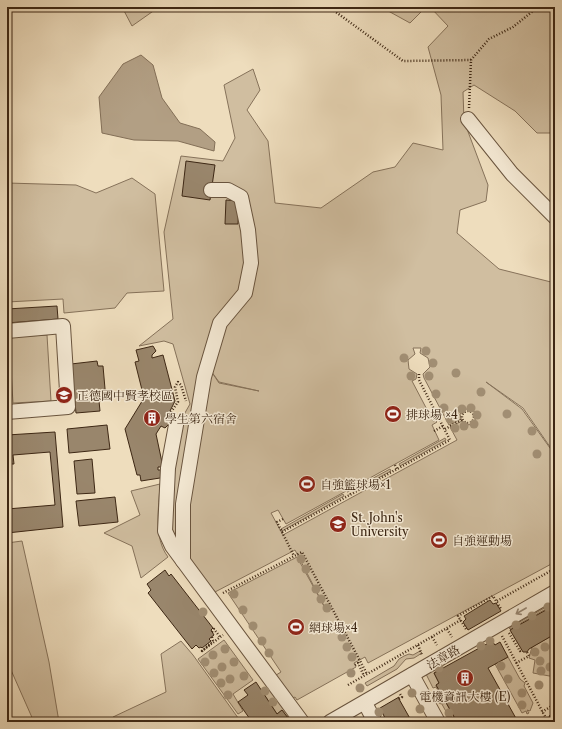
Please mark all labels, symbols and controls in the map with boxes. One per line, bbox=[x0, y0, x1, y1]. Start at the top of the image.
school or university icon: 正德國中賢孝校區 bbox=[54, 385, 74, 405]
place label: 正德國中賢孝校區 bbox=[77, 388, 173, 403]
sports icon: 排球場 ×4 bbox=[383, 404, 403, 424]
place label: 排球場 ×4 bbox=[406, 407, 458, 422]
building icon: 學生第六宿舍 bbox=[142, 408, 162, 428]
place label: 學生第六宿舍 bbox=[165, 411, 237, 426]
sports icon: 自強籃球場×1 bbox=[297, 474, 317, 494]
place label: 自強籃球場×1 bbox=[320, 477, 391, 492]
place label: St. John's University bbox=[351, 510, 409, 539]
school or university icon: St. John's University bbox=[328, 514, 348, 534]
sports icon: 自強運動場 bbox=[429, 530, 449, 550]
place label: 自強運動場 bbox=[452, 533, 512, 548]
one-way arrow bbox=[515, 608, 527, 616]
sports icon: 網球場×4 bbox=[286, 617, 306, 637]
place label: 網球場×4 bbox=[309, 620, 358, 635]
street label: 法章路 bbox=[424, 642, 462, 672]
building icon: 電機資訊大樓 (E) bbox=[455, 668, 475, 688]
place label: 電機資訊大樓 (E) bbox=[420, 689, 511, 704]

